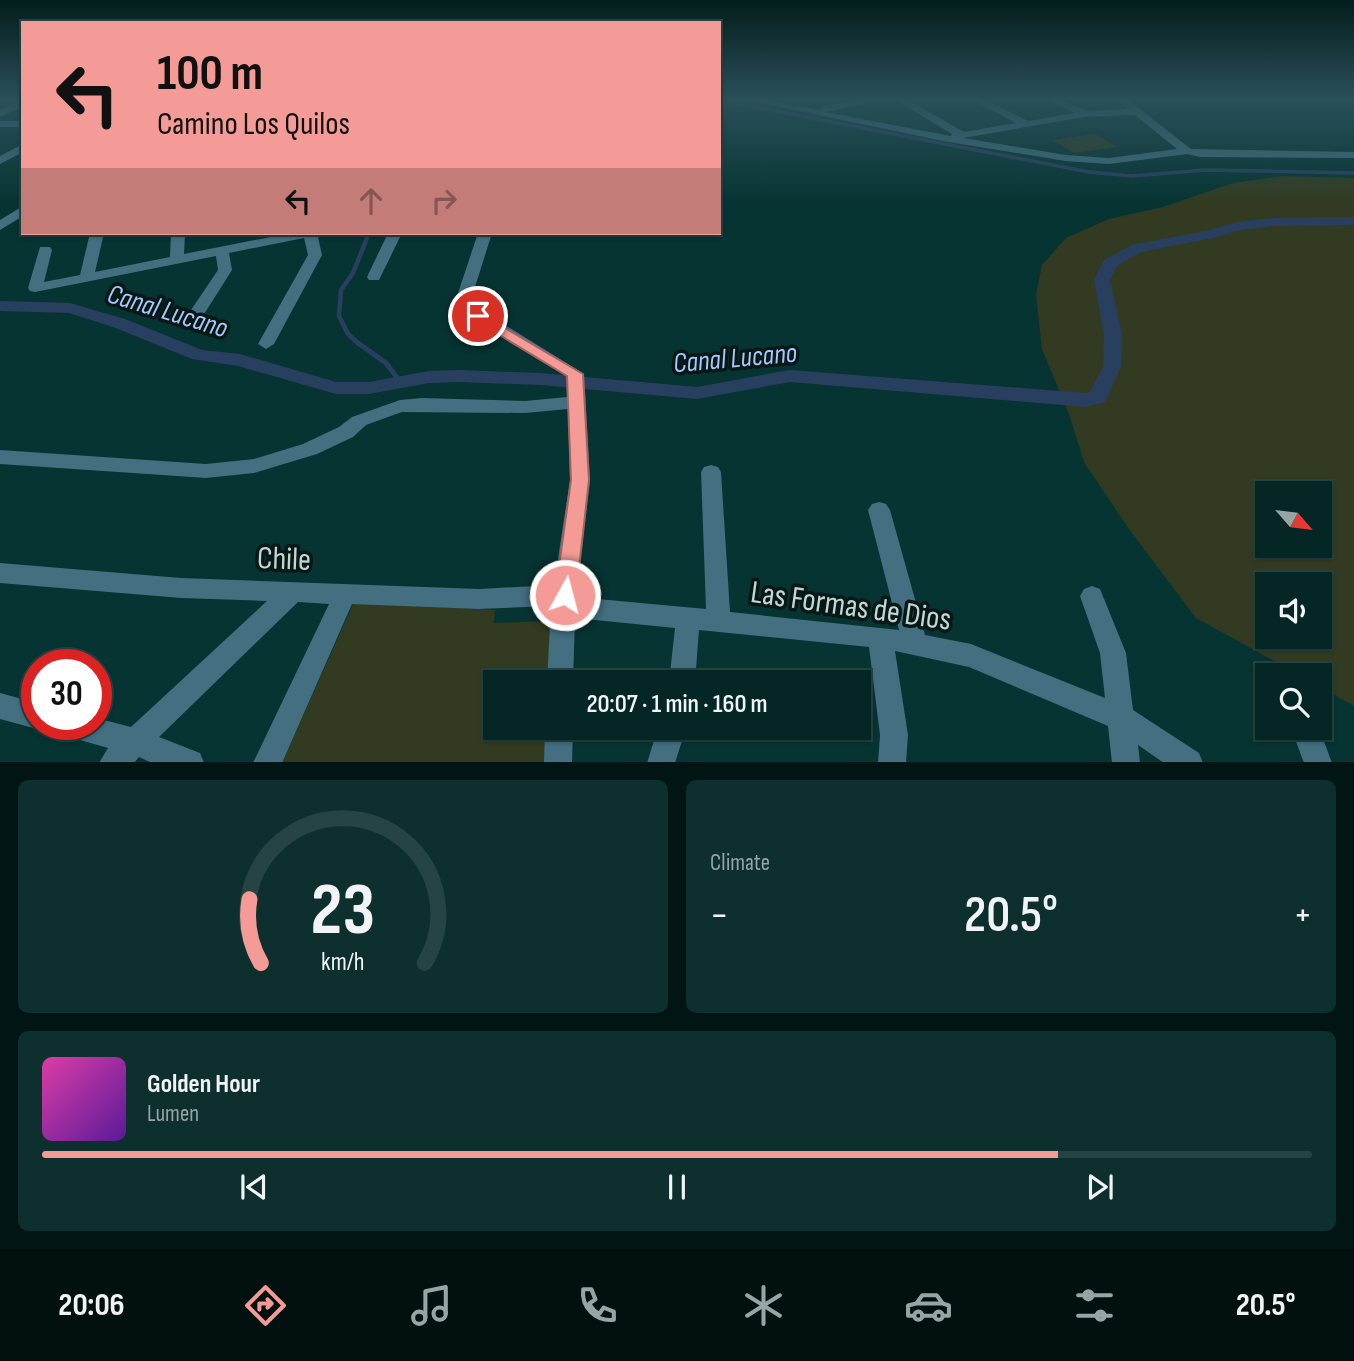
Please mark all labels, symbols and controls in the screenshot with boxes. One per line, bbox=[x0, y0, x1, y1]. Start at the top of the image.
text: 100 m bbox=[157, 45, 263, 104]
icon: left bbox=[42, 49, 133, 140]
text: Camino Los Quilos bbox=[157, 105, 350, 144]
icon: left bbox=[279, 182, 317, 220]
icon: ahead bbox=[352, 182, 390, 220]
icon: right bbox=[425, 182, 463, 220]
water label: Canal Lucano bbox=[103, 278, 232, 346]
pin bbox=[448, 286, 508, 346]
icon: arrive bbox=[459, 297, 497, 335]
water label: Canal Lucano bbox=[672, 337, 799, 380]
north arrow bbox=[1255, 481, 1332, 558]
map controls bbox=[1255, 481, 1332, 740]
street label: Chile bbox=[256, 539, 312, 580]
position arrow bbox=[528, 558, 602, 632]
button: sound bbox=[1255, 572, 1332, 649]
street label: Las Formas de Dios bbox=[748, 573, 954, 640]
speed limit sign: 30 bbox=[21, 649, 112, 740]
button: search bbox=[1255, 663, 1332, 740]
text: 20:07 · 1 min · 160 m bbox=[586, 689, 768, 720]
text: Climate bbox=[710, 849, 770, 877]
text: 23 bbox=[311, 867, 375, 955]
text: 20.5° bbox=[964, 884, 1058, 947]
text: − bbox=[710, 893, 729, 938]
text: + bbox=[1293, 893, 1312, 938]
text: km/h bbox=[321, 946, 365, 977]
text: Golden Hour bbox=[147, 1069, 260, 1100]
text: Lumen bbox=[147, 1100, 199, 1128]
icon: previous bbox=[235, 1168, 273, 1206]
icon: pause bbox=[658, 1168, 696, 1206]
icon: next bbox=[1081, 1168, 1119, 1206]
icon: directions bbox=[241, 1281, 290, 1330]
icon: music bbox=[407, 1281, 456, 1330]
icon: phone bbox=[573, 1281, 622, 1330]
icon: climate bbox=[739, 1281, 788, 1330]
icon: car bbox=[904, 1281, 953, 1330]
icon: filters bbox=[1070, 1281, 1119, 1330]
text: 20:06 bbox=[58, 1286, 125, 1325]
text: 20.5° bbox=[1236, 1286, 1296, 1325]

